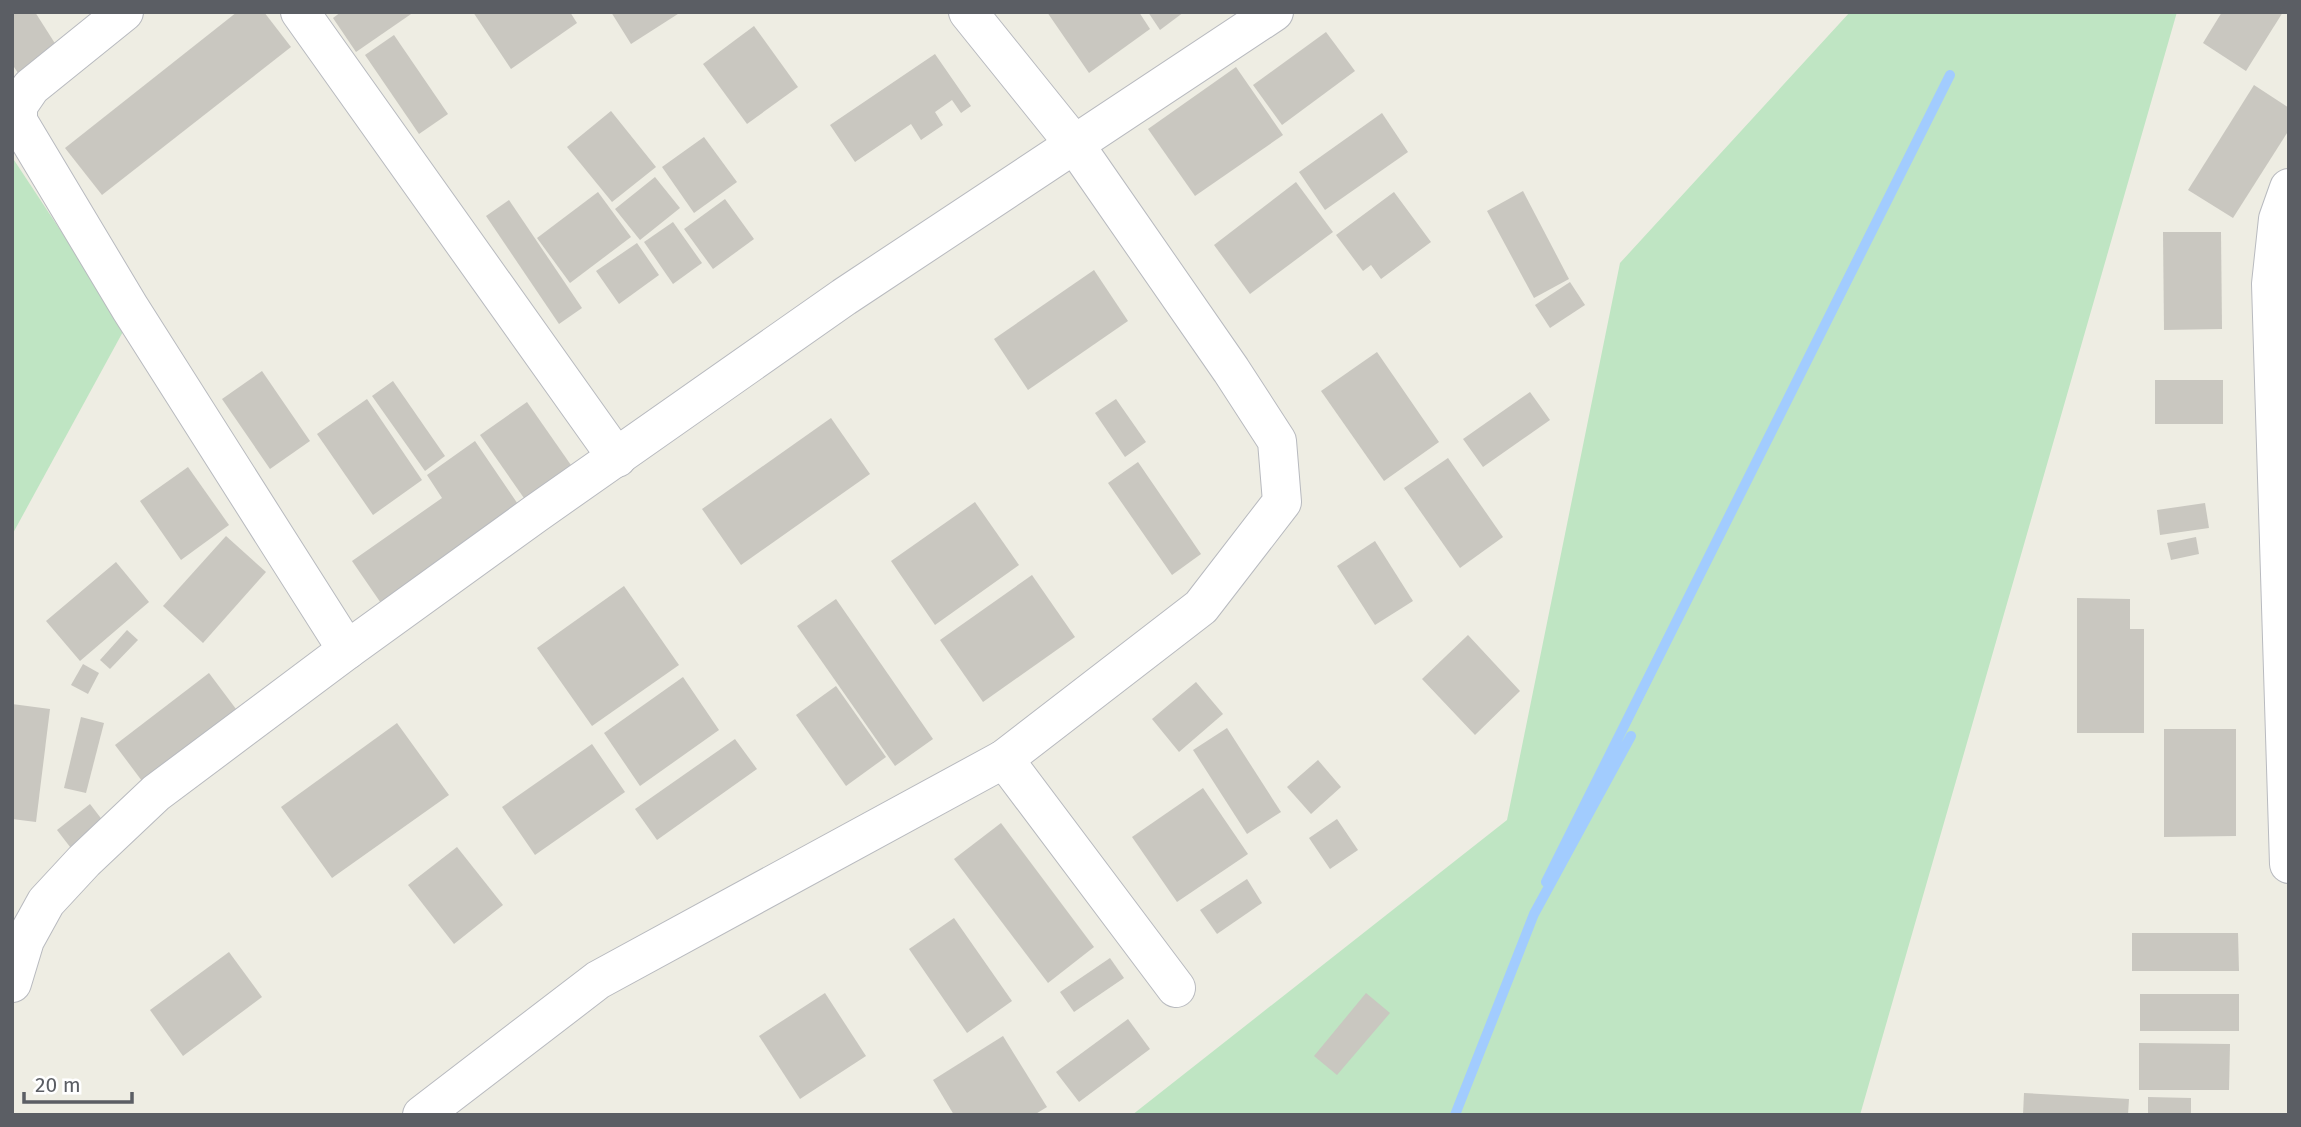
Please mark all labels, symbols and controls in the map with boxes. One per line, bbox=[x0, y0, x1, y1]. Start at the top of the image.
scale bar bbox=[24, 1060, 133, 1104]
text: 20 m bbox=[35, 1072, 81, 1098]

